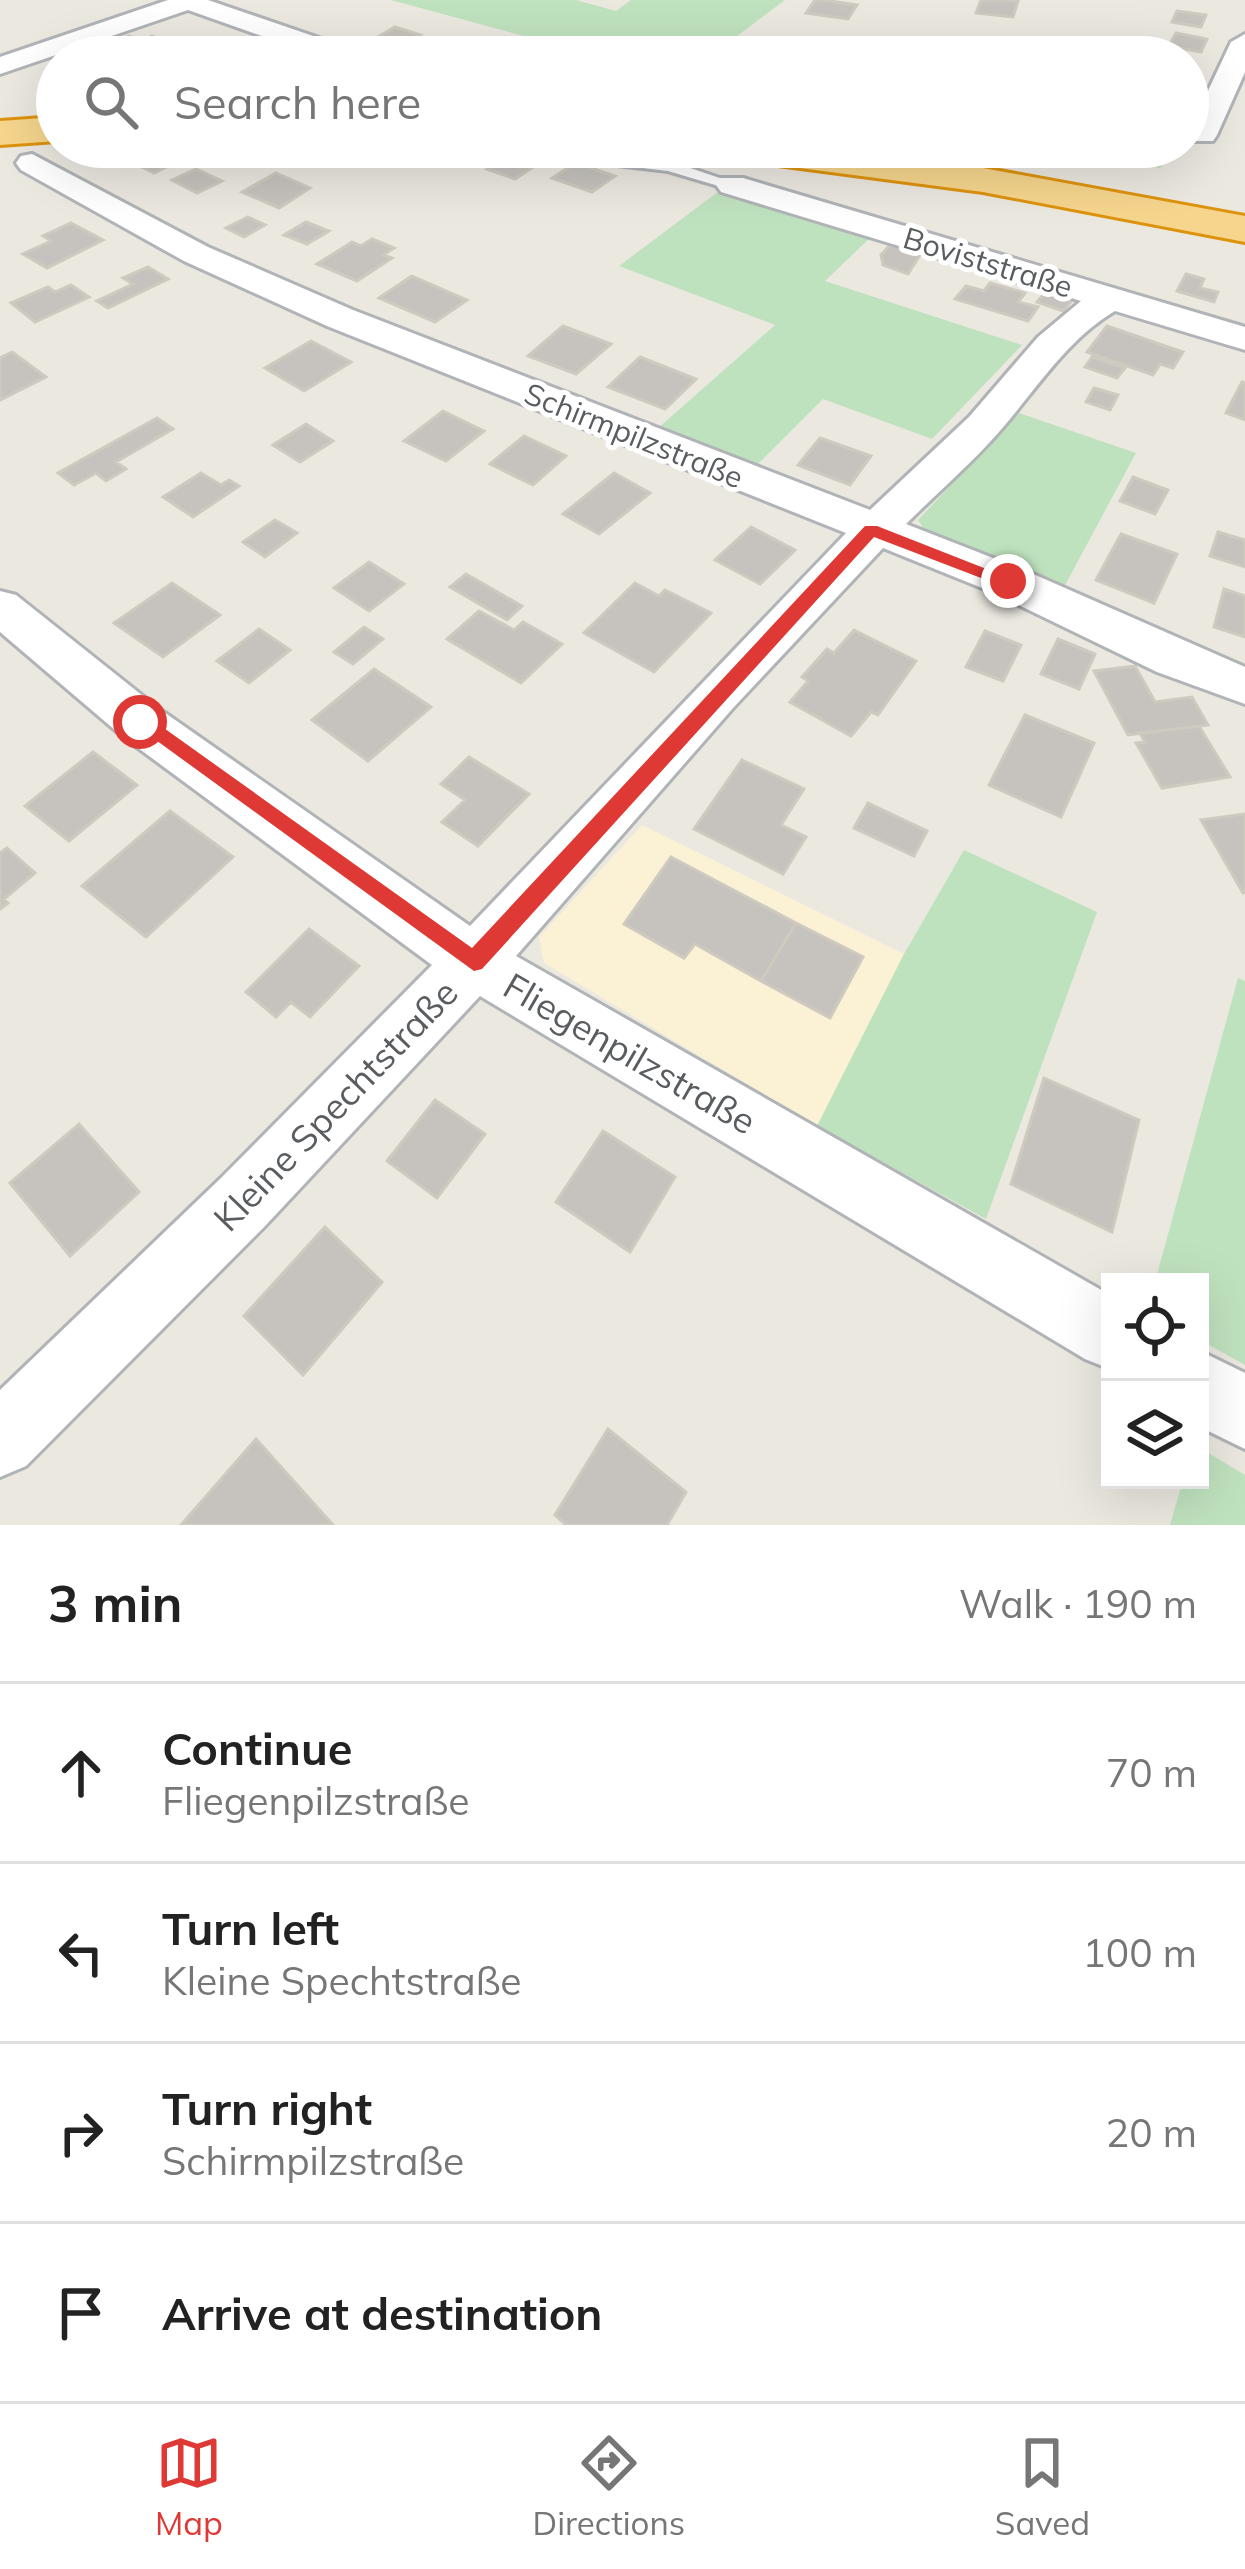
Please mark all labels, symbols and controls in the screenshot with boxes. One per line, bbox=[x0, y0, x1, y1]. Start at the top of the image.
search box bbox=[36, 36, 1209, 168]
icon: search bbox=[78, 69, 144, 135]
text: Search here bbox=[174, 74, 421, 130]
street label: Boviststraße bbox=[899, 218, 1077, 306]
street label: Schirmpilzstraße bbox=[519, 374, 749, 496]
route end bbox=[981, 554, 1035, 608]
route start bbox=[113, 695, 167, 749]
street label: Fliegenpilzstraße bbox=[496, 963, 764, 1143]
street label: Kleine Spechtstraße bbox=[204, 970, 466, 1240]
map controls bbox=[1101, 1273, 1209, 1489]
button: locate bbox=[1101, 1273, 1209, 1381]
button: layers bbox=[1101, 1381, 1209, 1489]
text: 3 min bbox=[48, 1571, 183, 1635]
text: Walk · 190 m bbox=[959, 1579, 1197, 1628]
text: Continue bbox=[162, 1720, 352, 1776]
icon: ahead bbox=[48, 1740, 114, 1806]
text: 70 m bbox=[1106, 1748, 1197, 1797]
text: Fliegenpilzstraße bbox=[162, 1776, 469, 1825]
text: Turn left bbox=[162, 1900, 339, 1956]
icon: left bbox=[48, 1920, 114, 1986]
text: 100 m bbox=[1082, 1928, 1197, 1977]
text: Kleine Spechtstraße bbox=[162, 1956, 522, 2005]
text: Turn right bbox=[162, 2080, 372, 2136]
icon: right bbox=[48, 2100, 114, 2166]
text: 20 m bbox=[1106, 2108, 1197, 2157]
text: Schirmpilzstraße bbox=[162, 2136, 464, 2185]
icon: arrive bbox=[48, 2280, 114, 2346]
text: Arrive at destination bbox=[162, 2285, 602, 2341]
tab: Map bbox=[155, 2430, 223, 2543]
tab: Directions bbox=[533, 2430, 685, 2543]
tab: Saved bbox=[995, 2430, 1090, 2543]

